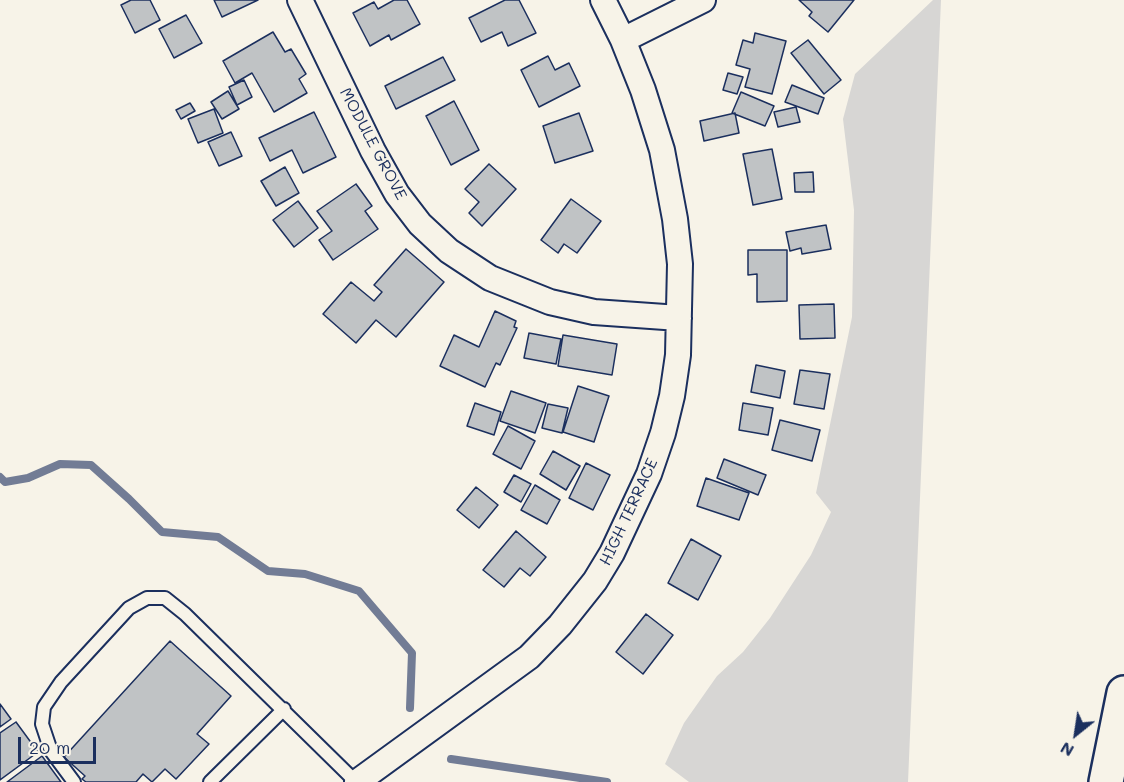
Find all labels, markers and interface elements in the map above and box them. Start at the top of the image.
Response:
street label: MODULE GROVE [335,85,411,203]
street label: HIGH TERRACE [596,455,662,569]
north arrow [1046,704,1106,764]
scale bar [21,725,99,763]
text: 20 m [29,735,70,759]
text: N [1056,738,1077,762]

